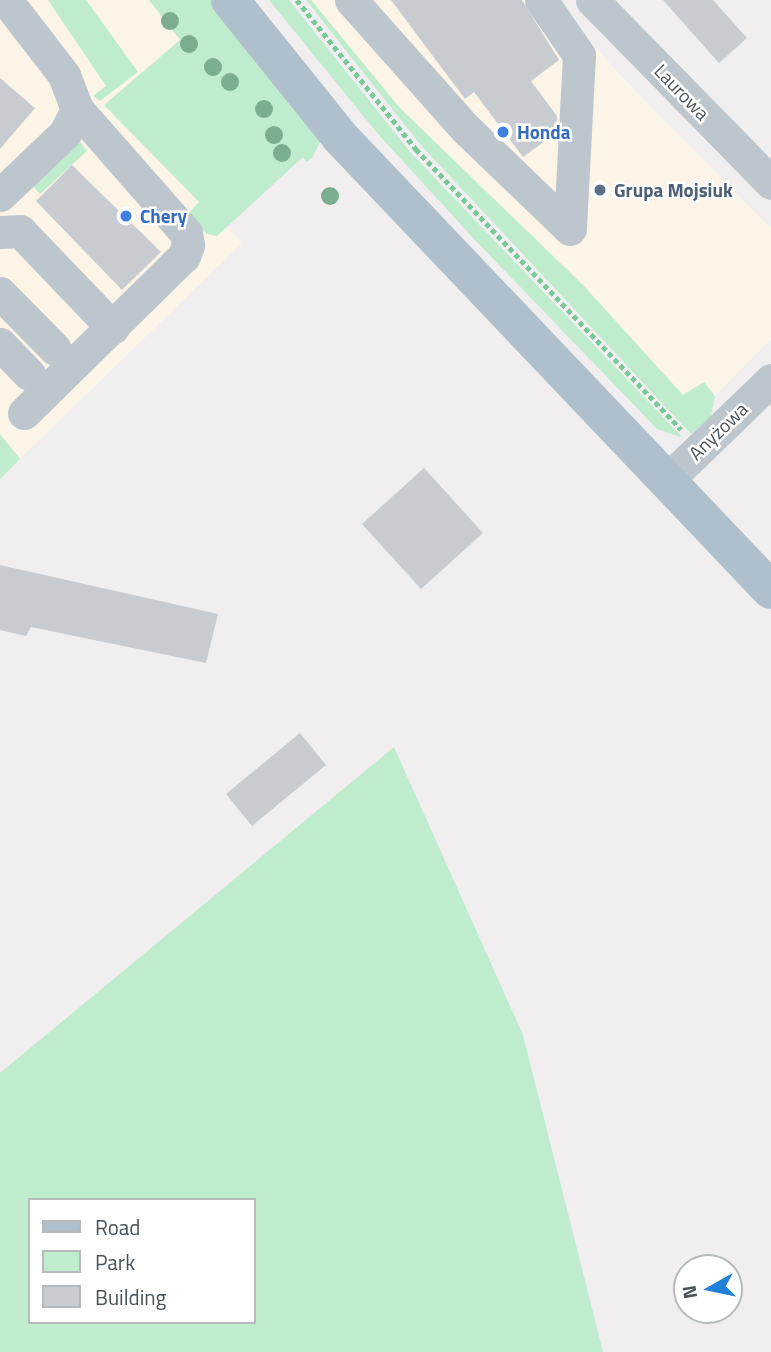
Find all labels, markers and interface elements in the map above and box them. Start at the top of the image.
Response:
street label: Laurowa [650,59,714,125]
place label: Honda [517,121,571,143]
marker: Honda [495,124,511,140]
place label: Grupa Mojsiuk [614,179,733,201]
marker: Grupa Mojsiuk [592,182,608,198]
place label: Chery [140,205,187,227]
marker: Chery [118,208,134,224]
street label: Anyżowa [684,397,752,465]
legend [28,1198,256,1324]
text: Road [95,1211,140,1243]
text: Park [95,1246,135,1278]
north arrow [673,1254,743,1324]
text: Building [95,1281,166,1313]
text: N [673,1283,704,1301]

